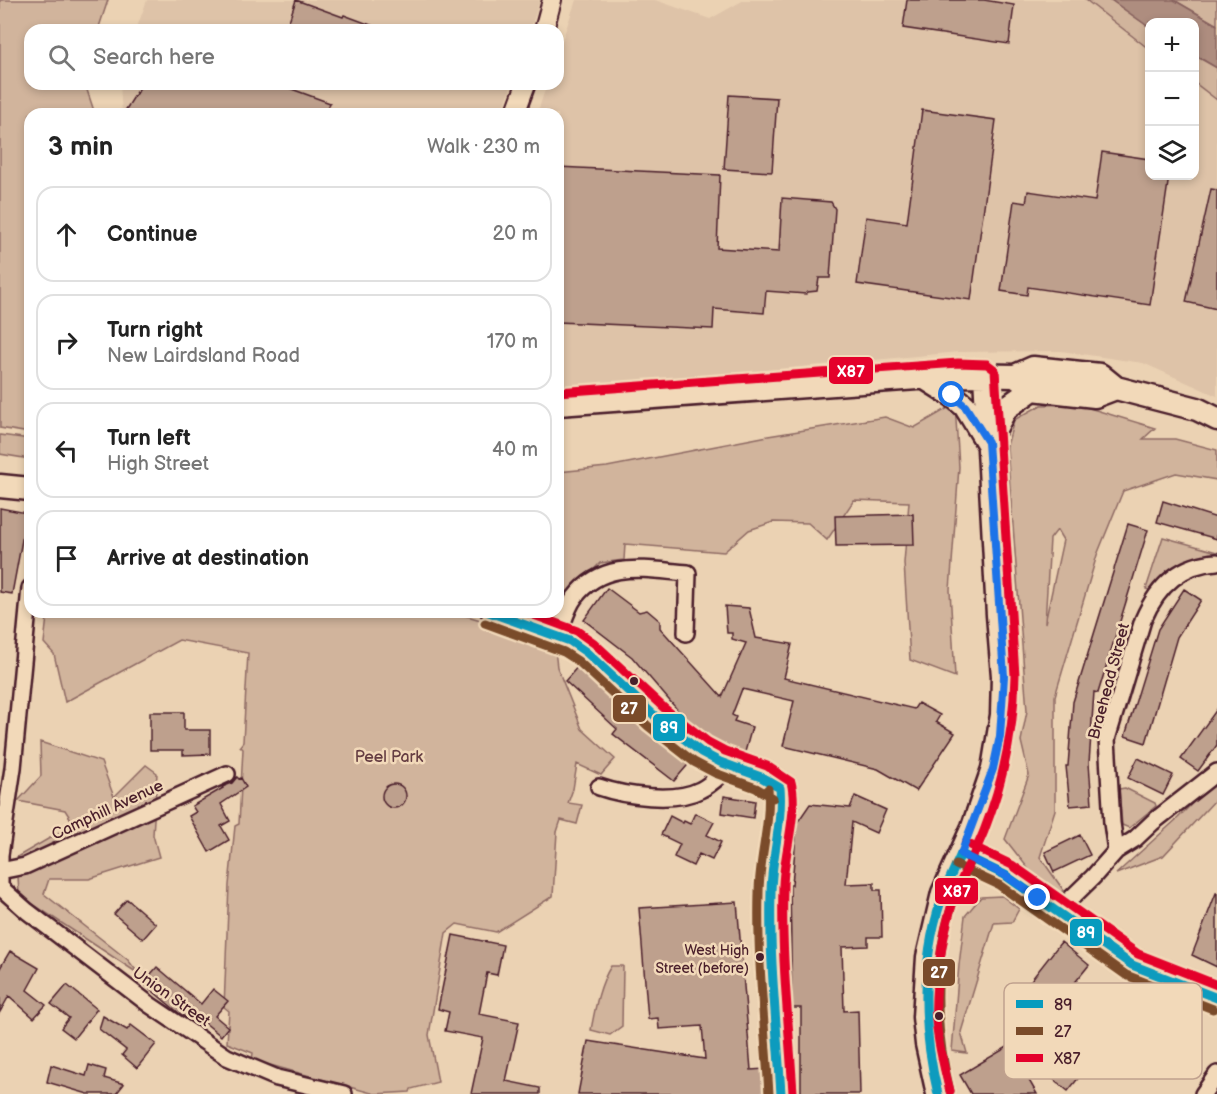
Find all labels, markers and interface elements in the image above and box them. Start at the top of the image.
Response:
map controls [1145,18,1199,180]
button: + [1145,18,1199,72]
search box [24,24,564,90]
icon: search [45,41,78,74]
text: Search here [93,44,215,71]
button: − [1145,72,1199,126]
button: layers [1145,126,1199,180]
text: 3 min [48,132,113,163]
text: Walk · 230 m [427,135,540,159]
icon: ahead [50,218,83,251]
text: Continue [107,221,197,248]
text: 20 m [493,222,538,246]
text: Turn right [107,317,203,344]
icon: right [50,326,83,359]
text: 170 m [487,330,538,354]
text: New Lairdsland Road [107,344,300,368]
line badge: X87 [828,356,874,385]
text: X87 [837,363,865,382]
route start [938,381,964,407]
text: Turn left [107,425,191,452]
icon: left [50,434,83,467]
text: 40 m [492,438,538,462]
text: High Street [107,452,209,476]
icon: arrive [50,542,83,575]
text: Arrive at destination [107,545,309,572]
street label: Braehead Street [1085,621,1134,742]
unlabelled marker [628,675,640,687]
line badge: 27 [612,694,647,723]
text: 27 [620,700,638,719]
line badge: 89 [652,713,686,742]
text: 89 [660,719,679,738]
park label: Peel Park [355,748,423,767]
street label: Camphill Avenue [49,776,167,844]
line badge: X87 [934,877,979,905]
text: X87 [943,883,971,902]
route end [1024,884,1050,910]
line badge: 89 [1069,918,1103,947]
text: 89 [1077,924,1096,943]
place label: West High Street (before) [656,942,749,977]
marker: West High Street (before) [754,951,766,963]
line badge: 27 [922,958,956,987]
street label: Union Street [129,963,214,1031]
text: 27 [930,964,948,983]
legend [1004,983,1202,1079]
text: 89 [1054,996,1073,1015]
unlabelled marker [933,1010,945,1022]
text: 27 [1054,1023,1071,1042]
text: X87 [1053,1050,1080,1069]

